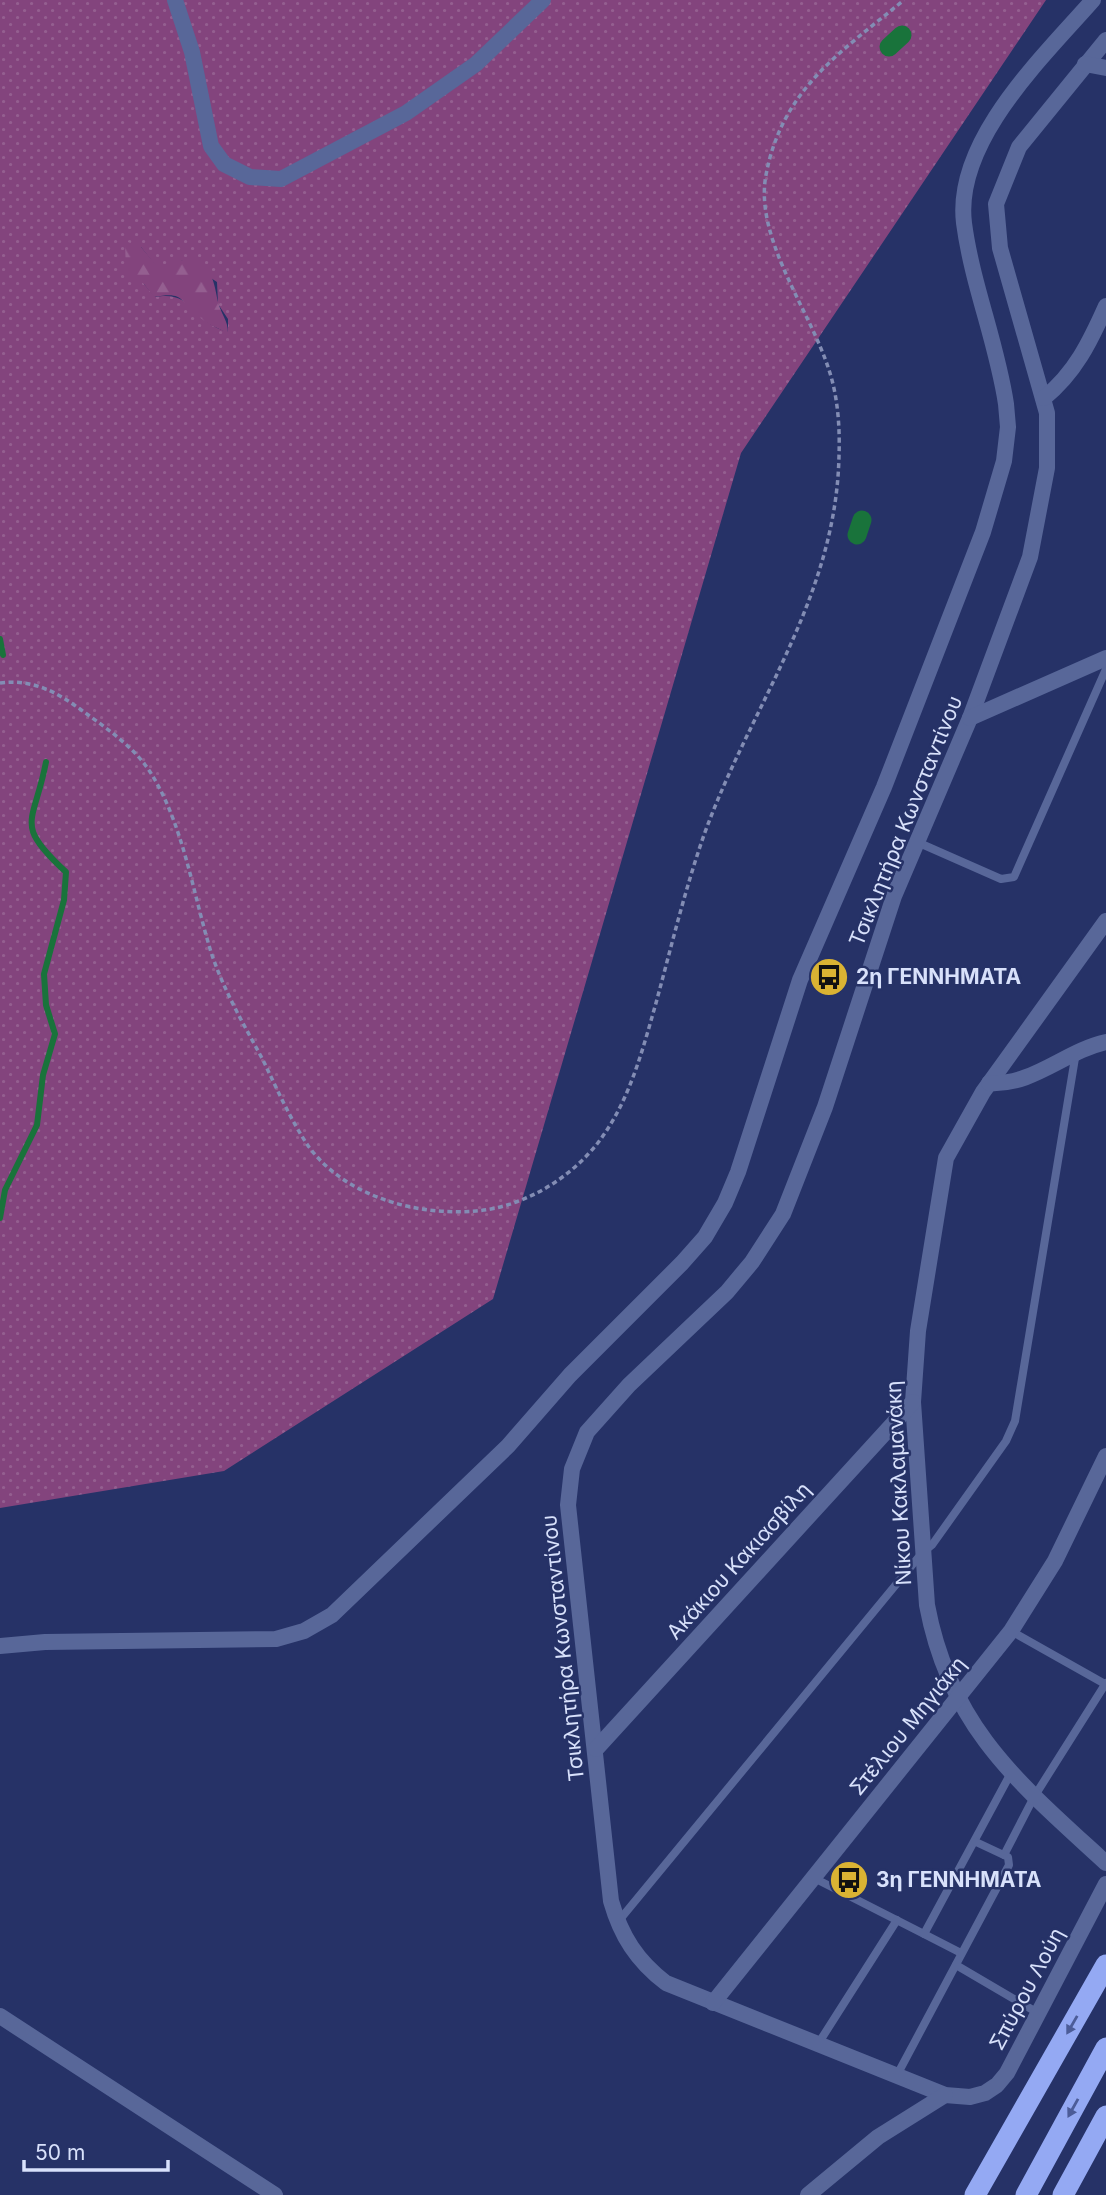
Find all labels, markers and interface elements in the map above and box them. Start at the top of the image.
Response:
street label: Τσικλητήρα Κωνσταντίνου [844,692,967,950]
bus stop icon: 2η ΓΕΝΝΗΜΑΤΑ [808,956,850,998]
place label: 2η ΓΕΝΝΗΜΑΤΑ [856,964,1021,989]
street label: Νίκου Κακλαμανάκη [881,1380,916,1586]
street label: Ακάκιου Κακιασβίλη [661,1477,816,1644]
street label: Τσικλητήρα Κωνσταντίνου [536,1514,589,1783]
street label: Στέλιου Μηγιάκη [844,1652,971,1800]
bus stop icon: 3η ΓΕΝΝΗΜΑΤΑ [828,1859,870,1901]
place label: 3η ΓΕΝΝΗΜΑΤΑ [876,1867,1042,1892]
street label: Σπύρου Λούη [984,1923,1069,2054]
one-way arrow [1066,2015,1078,2034]
one-way arrow [1067,2099,1079,2118]
scale bar [24,2128,168,2172]
text: 50 m [35,2140,85,2165]

